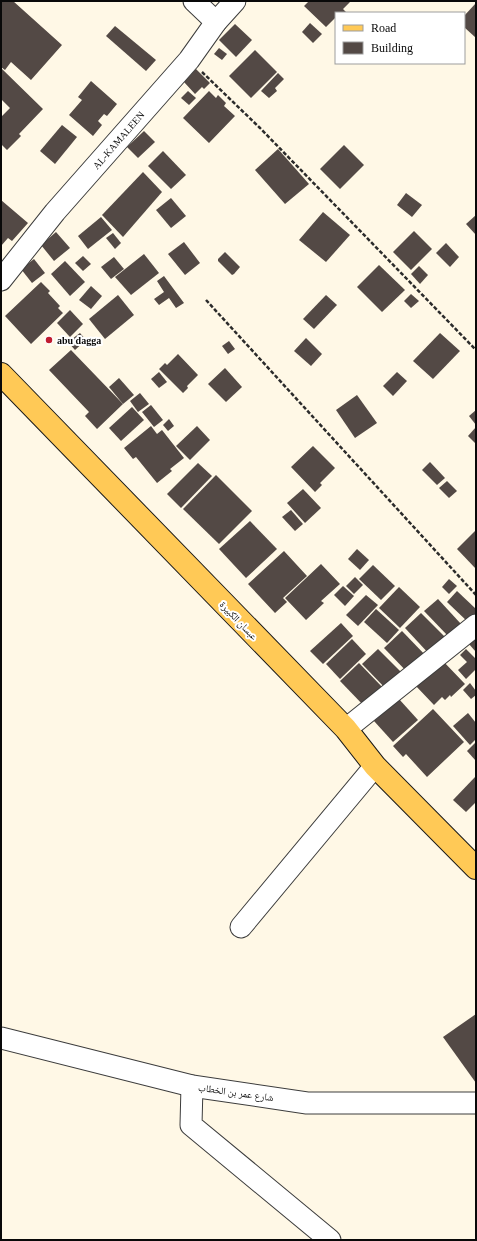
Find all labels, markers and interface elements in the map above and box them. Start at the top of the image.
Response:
legend [335,12,465,64]
text: Road [371,21,396,35]
text: Building [371,41,413,55]
street label: AL-KAMALEEN [90,109,146,171]
marker: abu dagga [44,335,54,345]
place label: abu dagga [57,335,101,346]
street label: عبسان الكبيرة [217,599,260,643]
street label: شارع عمر بن الخطاب [197,1082,275,1104]

